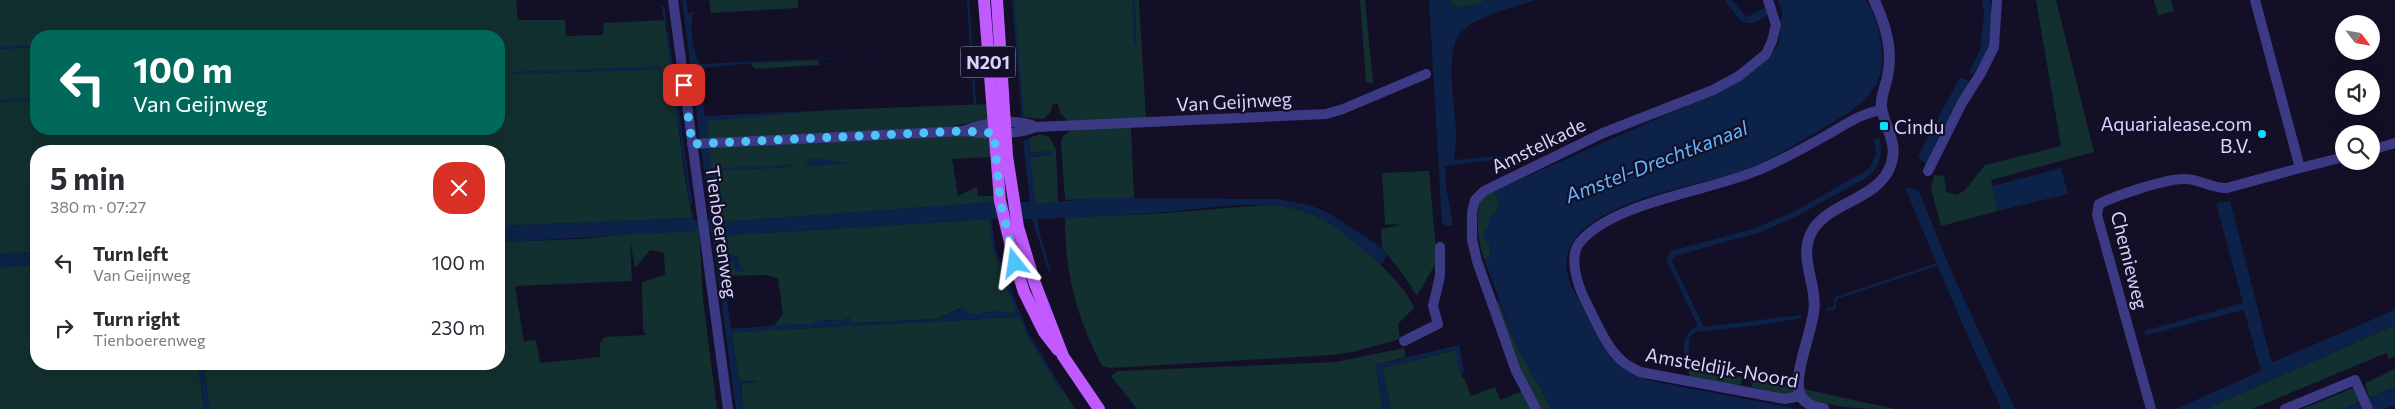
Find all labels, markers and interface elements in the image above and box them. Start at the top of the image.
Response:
north arrow [2335,15,2380,60]
map controls [2335,15,2380,170]
road number: N201 [960,46,1016,78]
text: 100 m [133,47,233,90]
icon: left [50,50,115,115]
pin [663,64,705,106]
button: sound [2335,70,2380,115]
icon: arrive [670,71,698,99]
street label: Van Geijnweg [1175,86,1293,116]
text: Van Geijnweg [133,90,267,117]
street label: Amstelkade [1487,112,1589,178]
place label: Aquarialease.com B.V. [2101,112,2252,157]
water label: Amstel-Drechtkanaal [1560,115,1752,207]
place label: Cindu [1894,115,1944,138]
marker: Cindu [1878,120,1890,132]
button: search [2335,125,2380,170]
marker: Aquarialease.com B.V. [2256,128,2268,140]
text: 5 min [50,159,125,196]
button: close [433,162,485,214]
street label: Tienboerenweg [701,164,743,300]
text: 380 m · 07:27 [50,197,146,216]
street label: Chemieweg [2107,209,2153,311]
position arrow [988,236,1040,288]
text: Turn left [93,242,168,265]
icon: left [50,249,78,277]
text: 100 m [432,251,485,274]
text: Van Geijnweg [93,265,191,284]
text: Turn right [93,307,180,330]
icon: right [50,314,78,342]
text: 230 m [431,316,485,339]
text: Tienboerenweg [93,330,206,349]
street label: Amsteldijk-Noord [1644,342,1800,392]

